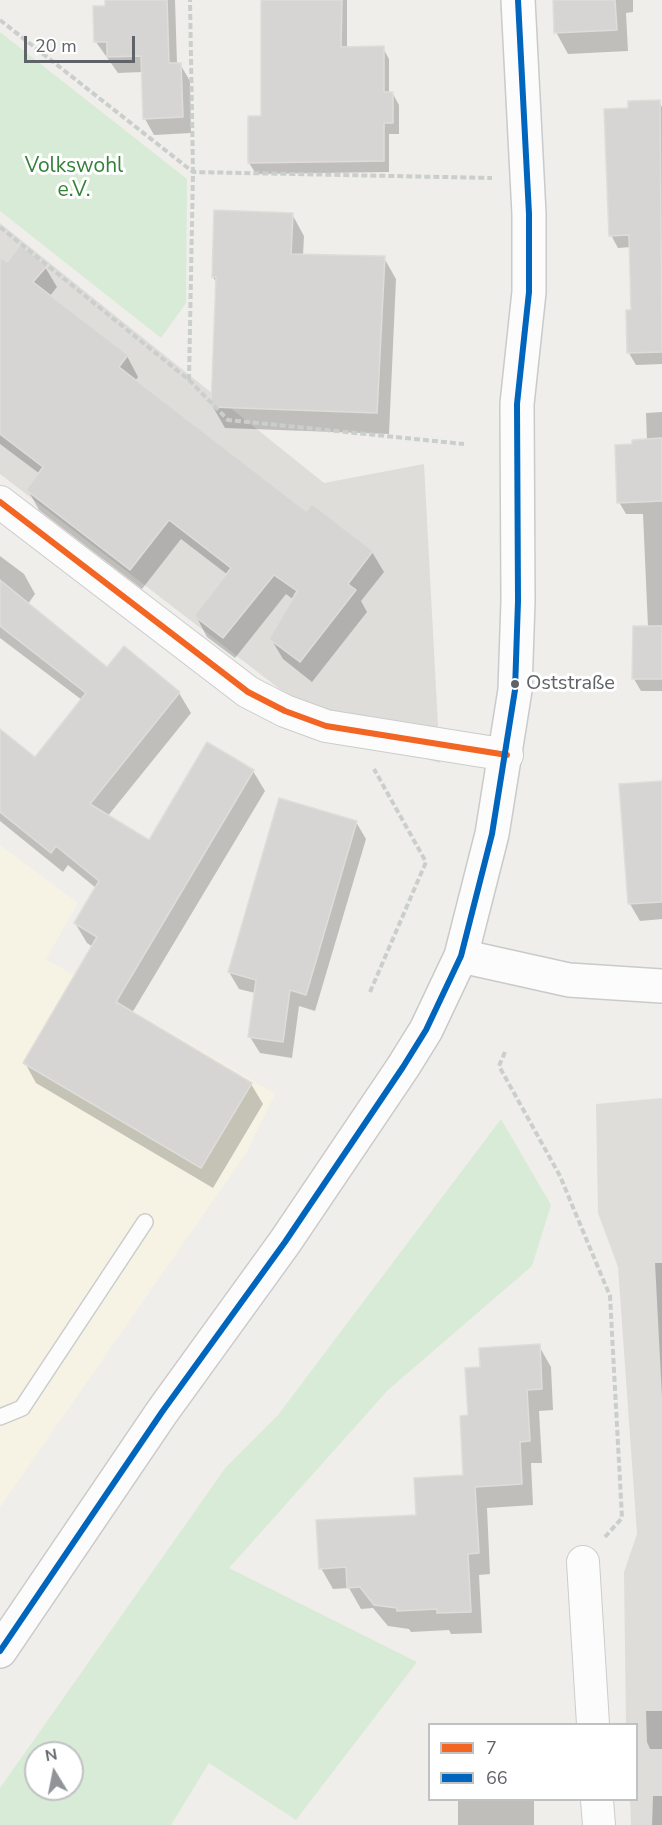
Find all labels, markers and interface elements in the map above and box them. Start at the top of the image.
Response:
scale bar [27,24,138,62]
text: 20 m [35,34,77,58]
park label: Volkswohl e.V. [25,154,123,204]
place label: Oststraße [526,672,615,696]
marker: Oststraße [509,678,521,690]
legend [428,1723,638,1801]
text: 7 [486,1736,497,1760]
north arrow [24,1741,84,1801]
text: N [43,1743,59,1767]
text: 66 [486,1766,508,1790]

